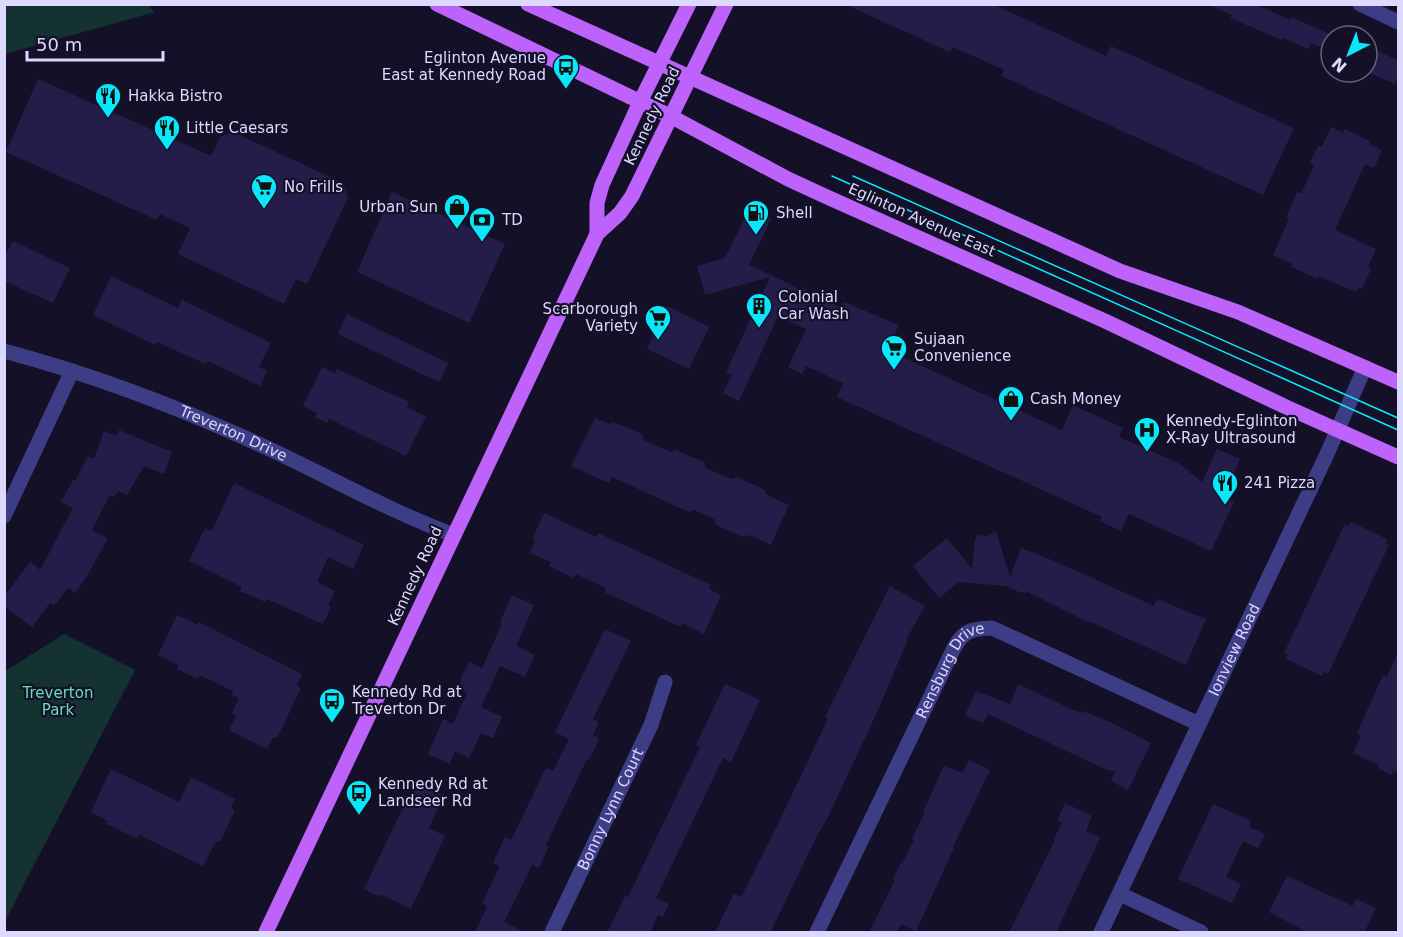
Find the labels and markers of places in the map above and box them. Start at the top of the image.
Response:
place label: Eglinton Avenue East at Kennedy Road [382,49,546,84]
bus stop icon: Eglinton Avenue East at Kennedy Road [551,52,581,90]
restaurant icon: Hakka Bistro [93,81,123,119]
place label: Hakka Bistro [128,87,223,105]
restaurant icon: Little Caesars [152,113,182,151]
place label: Little Caesars [186,119,289,137]
supermarket icon: No Frills [249,172,279,210]
place label: No Frills [284,178,343,196]
shop icon: Urban Sun [442,192,472,230]
place label: Urban Sun [359,198,438,216]
fuel station icon: Shell [741,198,771,236]
place label: Shell [776,204,813,222]
bank icon: TD [467,205,497,243]
place label: TD [501,211,523,229]
place label: Colonial Car Wash [778,288,849,323]
building icon: Colonial Car Wash [744,291,774,329]
place label: Scarborough Variety [543,300,638,335]
supermarket icon: Scarborough Variety [643,303,673,341]
place label: Sujaan Convenience [914,330,1011,365]
supermarket icon: Sujaan Convenience [879,333,909,371]
shop icon: Cash Money [996,384,1026,422]
place label: Cash Money [1030,390,1122,408]
place label: Kennedy-Eglinton X-Ray Ultrasound [1166,412,1298,447]
hospital icon: Kennedy-Eglinton X-Ray Ultrasound [1132,415,1162,453]
restaurant icon: 241 Pizza [1210,468,1240,506]
place label: 241 Pizza [1244,474,1315,492]
place label: Kennedy Rd at Treverton Dr [351,683,462,718]
bus stop icon: Kennedy Rd at Treverton Dr [317,686,347,724]
place label: Kennedy Rd at Landseer Rd [378,775,488,810]
bus stop icon: Kennedy Rd at Landseer Rd [344,778,374,816]

